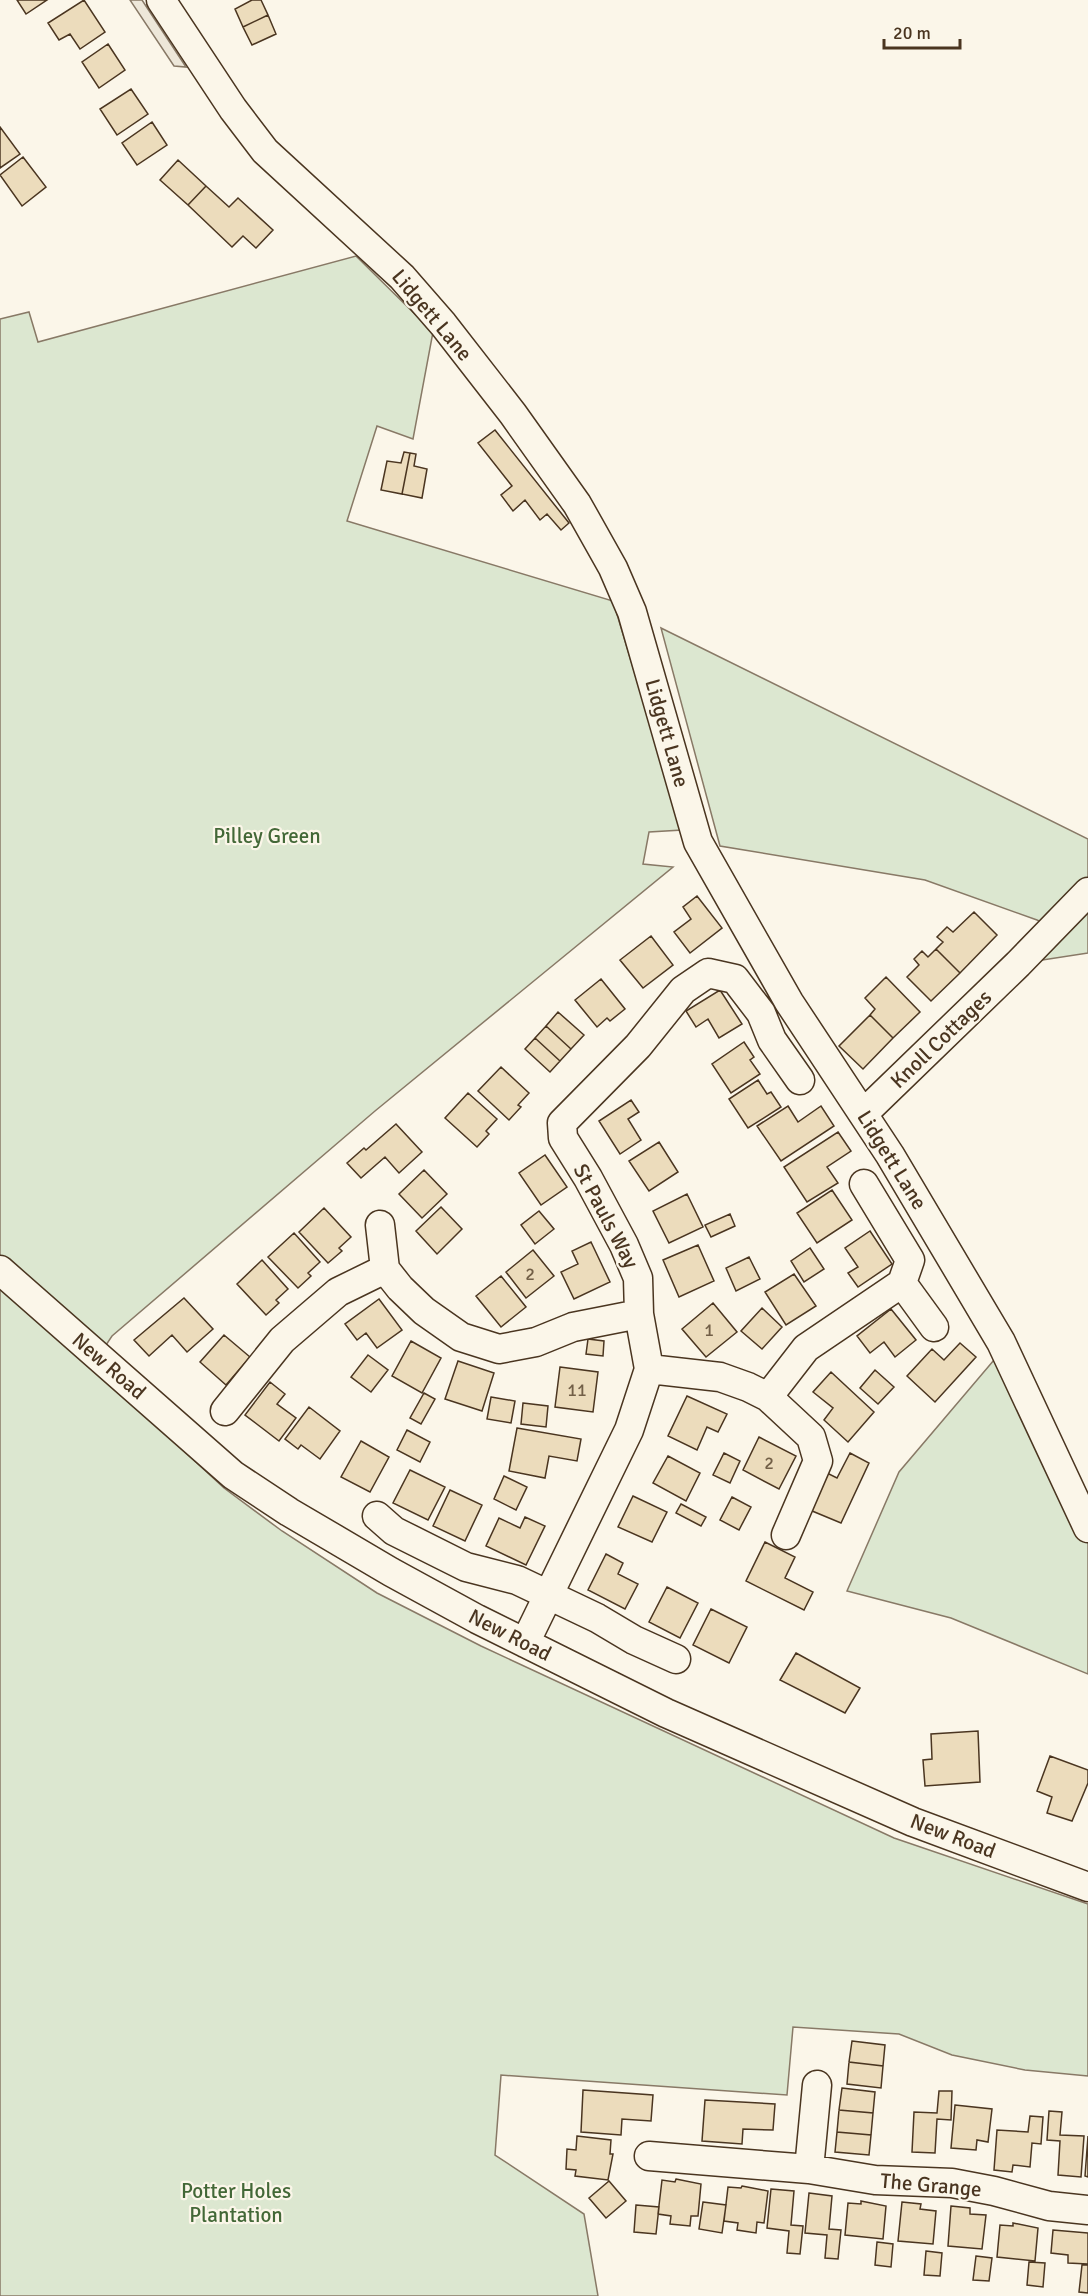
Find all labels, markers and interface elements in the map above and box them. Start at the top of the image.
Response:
scale bar [884,12,960,50]
text: 20 m [893,22,931,44]
street label: Lidgett Lane [386,264,478,366]
street label: Lidgett Lane [639,676,695,790]
park label: Pilley Green [213,823,321,849]
street label: Knoll Cottages [885,984,997,1094]
street label: Lidgett Lane [851,1106,933,1214]
street label: St Pauls Way [568,1159,644,1273]
house number: 2 [525,1263,535,1285]
house number: 1 [704,1319,714,1341]
street label: New Road [67,1327,151,1405]
house number: 11 [567,1379,587,1401]
house number: 2 [764,1452,774,1474]
street label: New Road [464,1603,556,1667]
street label: New Road [907,1808,999,1864]
street label: The Grange [879,2168,983,2202]
park label: Potter Holes Plantation [181,2178,291,2228]

